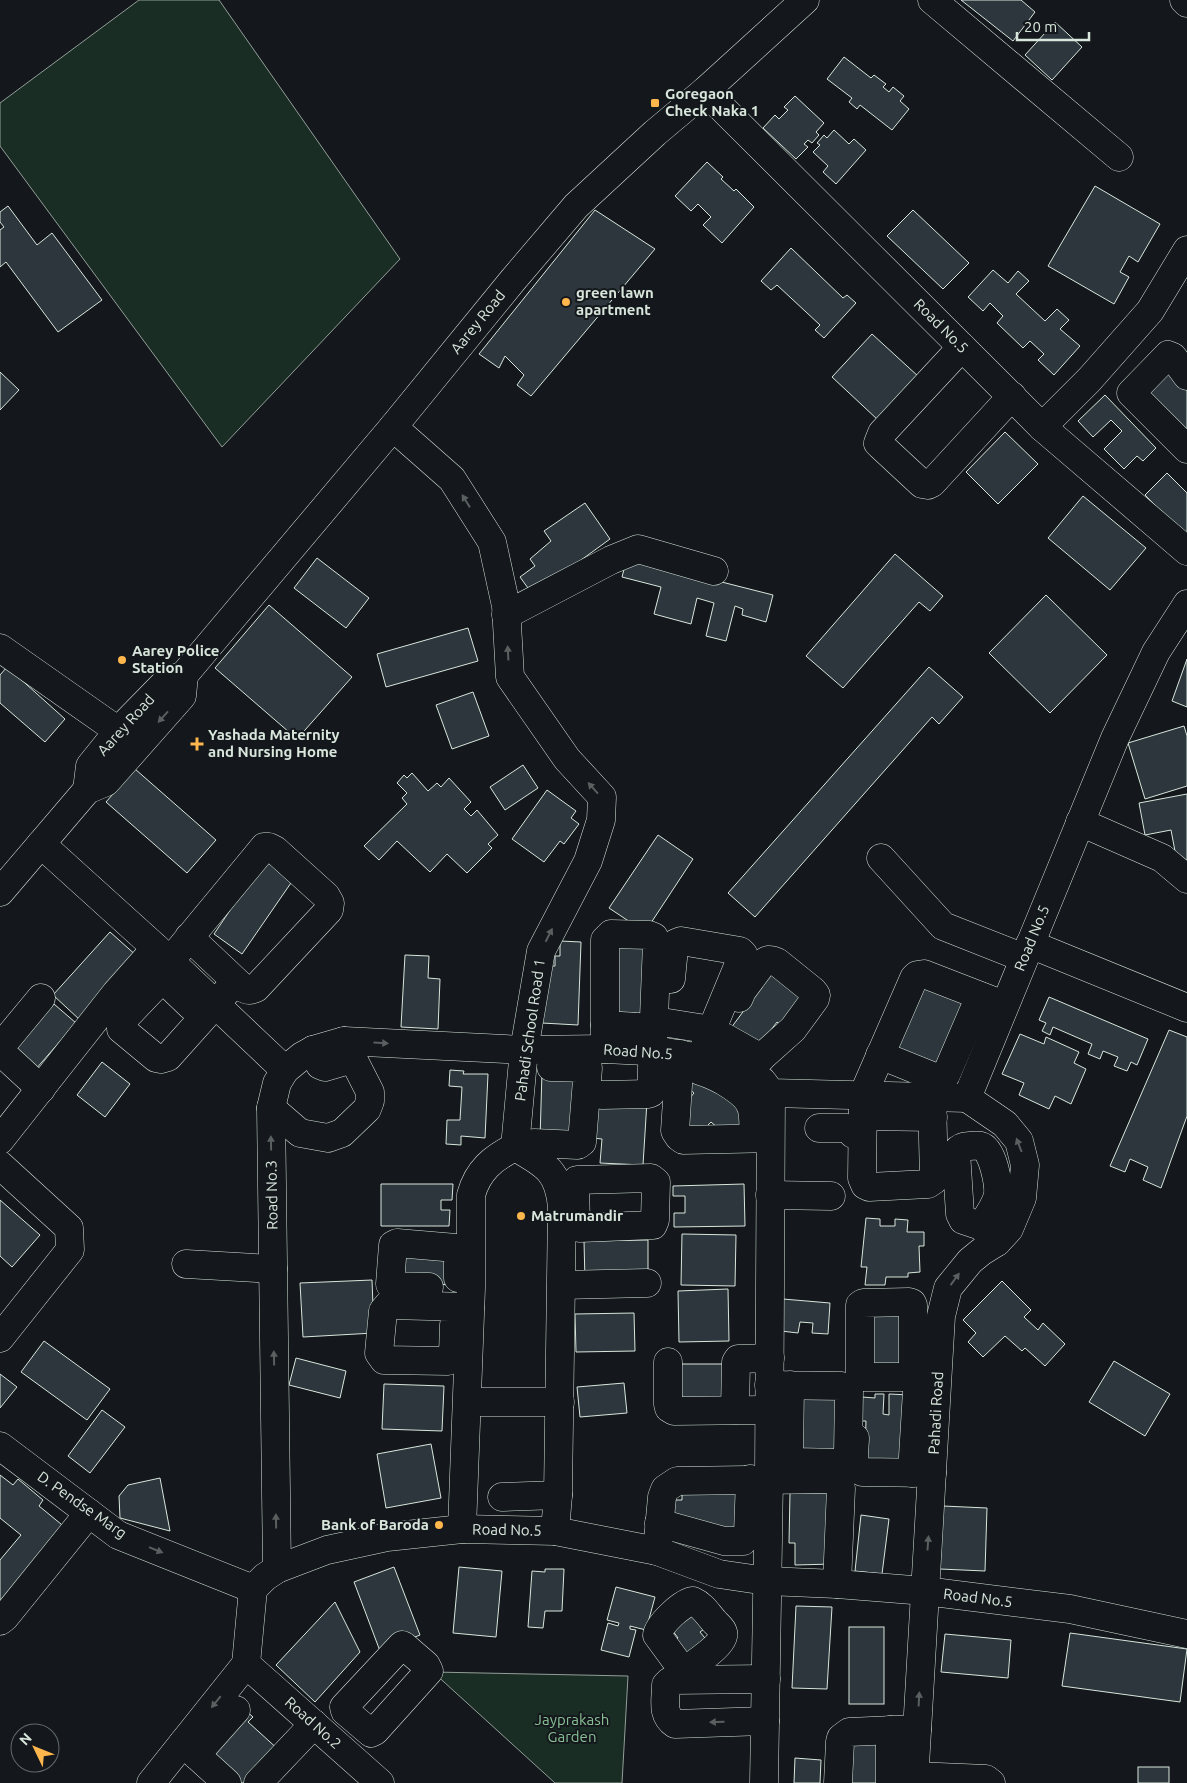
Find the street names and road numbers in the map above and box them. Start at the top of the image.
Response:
street label: Aarey Road [447,287,508,357]
street label: Road No.5 [911,295,972,356]
street label: Aarey Road [94,691,158,759]
street label: Road No.5 [1011,902,1052,973]
street label: Pahadi School Road 1 [511,958,548,1102]
street label: Road No.5 [603,1041,673,1062]
street label: Road No.3 [262,1160,281,1230]
street label: Pahadi Road [925,1371,946,1455]
street label: D. Pendse Marg [34,1468,130,1542]
street label: Road No.5 [472,1520,542,1539]
street label: Road No.5 [942,1585,1014,1610]
street label: Road No.2 [282,1693,345,1752]

